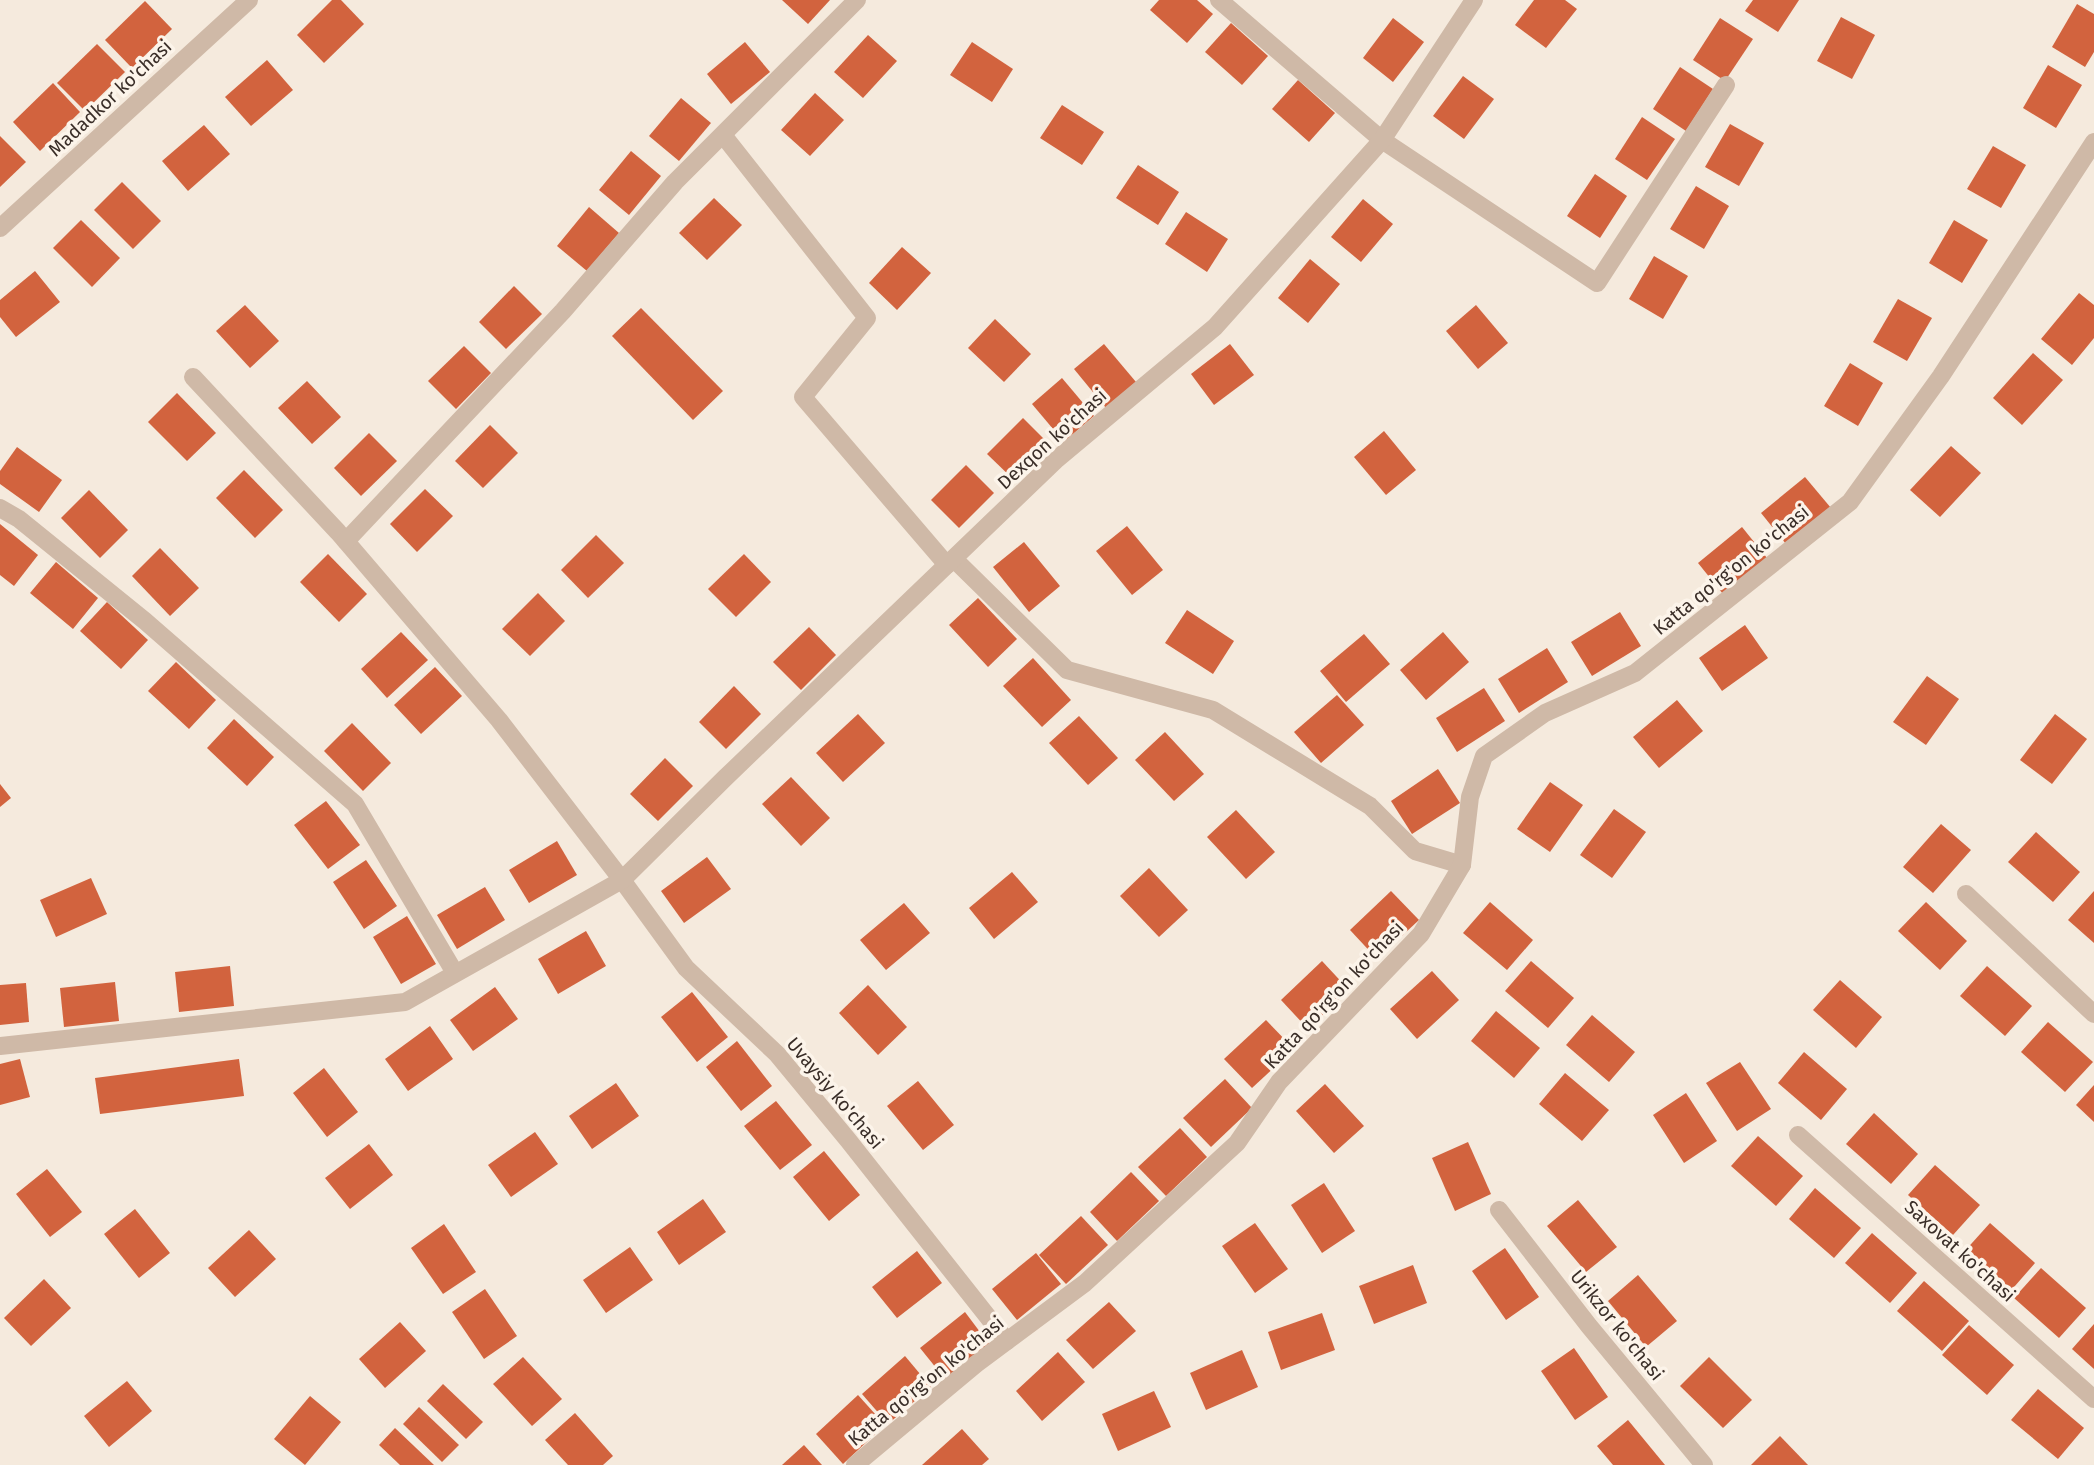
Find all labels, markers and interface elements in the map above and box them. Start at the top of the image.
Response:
street label: Madadkor ko'chasi [44,35,176,161]
street label: Dexqon ko'chasi [993,384,1111,494]
street label: Katta qo'rg'on ko'chasi [1648,500,1814,640]
street label: Katta qo'rg'on ko'chasi [1259,916,1409,1074]
street label: Uvaysiy ko'chasi [782,1033,888,1153]
street label: Saxovat ko'chasi [1900,1195,2020,1307]
street label: Urikzor ko'chasi [1565,1265,1669,1385]
street label: Katta qo'rg'on ko'chasi [843,1311,1009,1451]

